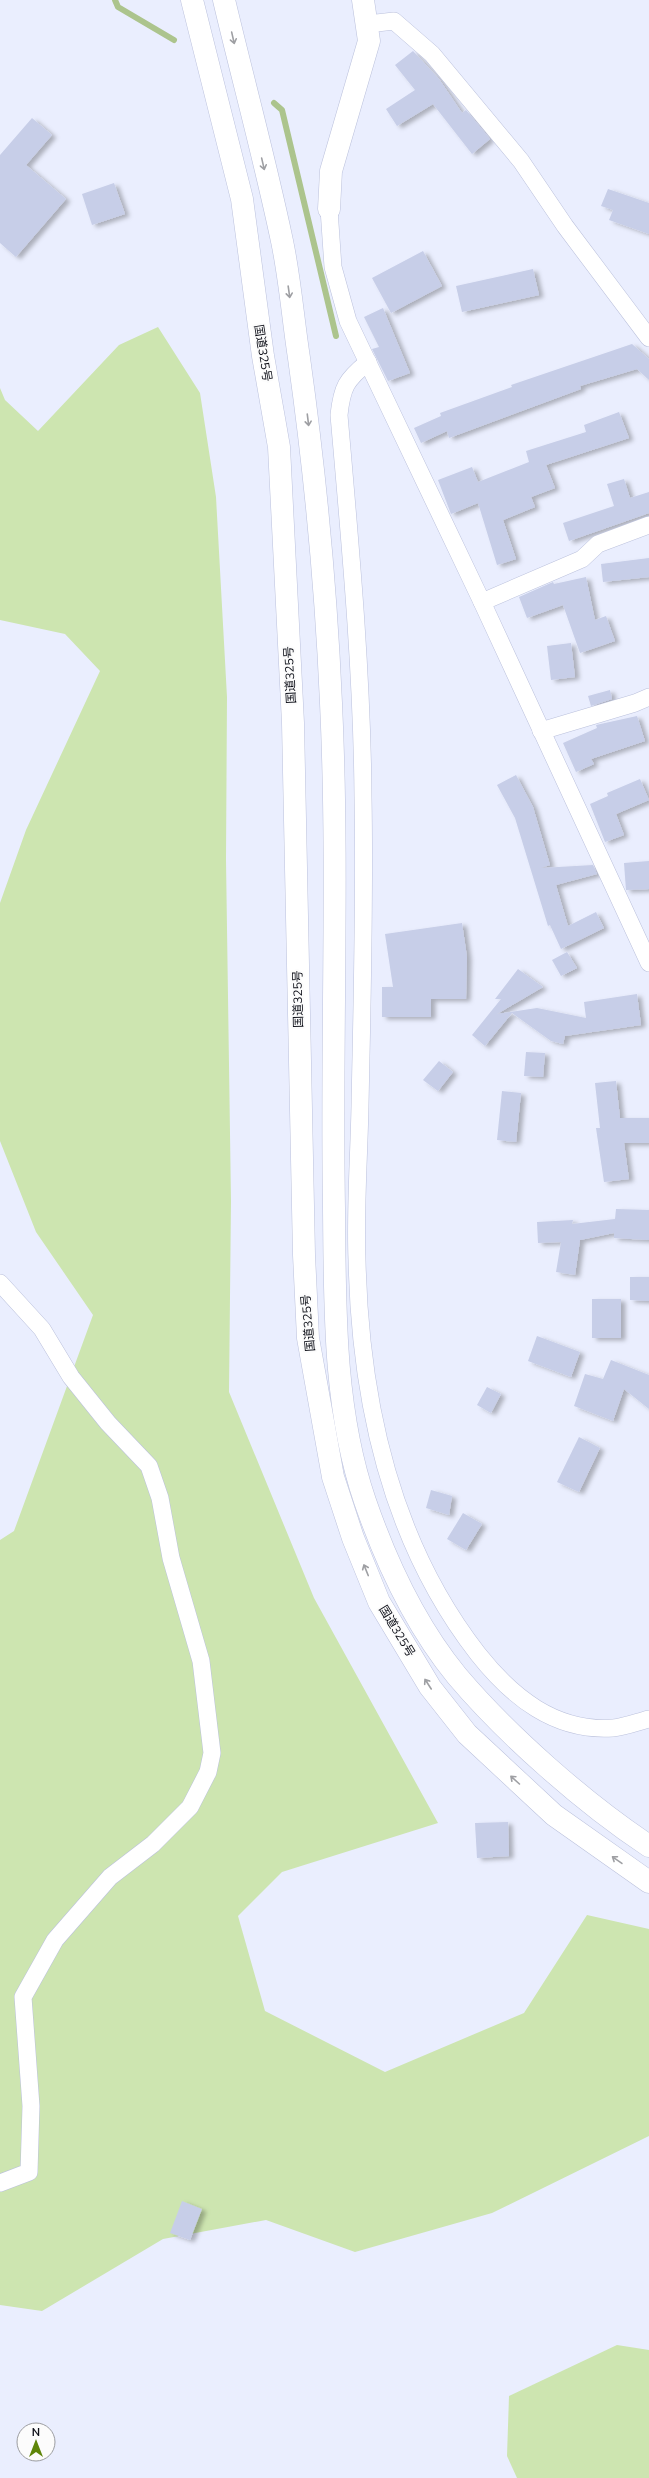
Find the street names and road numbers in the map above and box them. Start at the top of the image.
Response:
street label: 国道325号 [252,323,275,383]
street label: 国道325号 [281,646,298,704]
street label: 国道325号 [289,970,306,1028]
street label: 国道325号 [298,1294,317,1352]
street label: 国道325号 [376,1602,419,1659]

